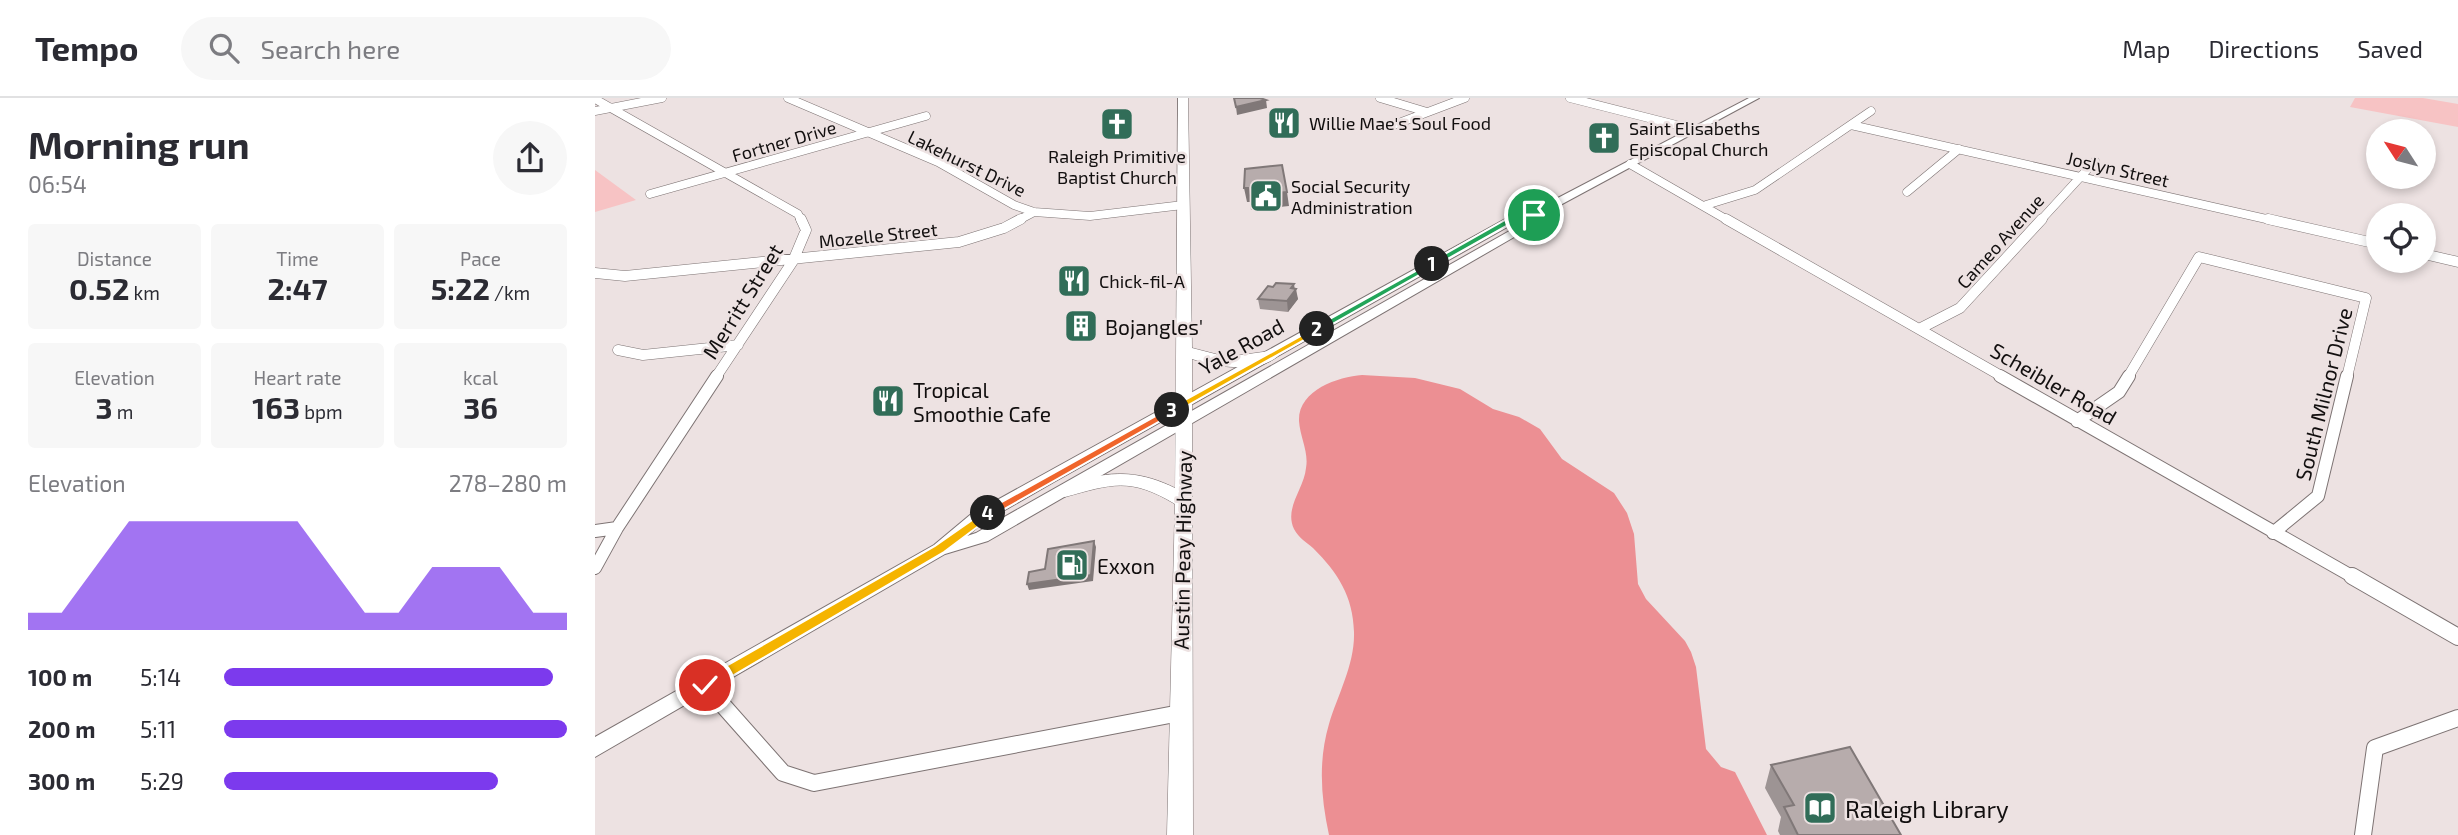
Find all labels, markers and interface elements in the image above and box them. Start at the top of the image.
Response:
search box [181,17,671,80]
text: Tempo [35,28,139,68]
icon: search [205,29,243,67]
text: Search here [261,33,400,64]
text: Map [2122,34,2170,63]
text: Directions [2208,34,2319,63]
text: Saved [2357,34,2423,63]
restaurant icon: Willie Mae's Soul Food [1265,104,1303,142]
church icon: Raleigh Primitive Baptist Church [1098,105,1136,143]
place label: Willie Mae's Soul Food [1309,112,1491,134]
street label: Fortner Drive [729,116,839,166]
place label: Saint Elisabeths Episcopal Church [1629,117,1768,160]
church icon: Saint Elisabeths Episcopal Church [1585,119,1623,157]
north arrow [2366,119,2436,189]
map controls [2366,119,2436,273]
text: Morning run [28,121,249,167]
button: share [493,121,567,195]
street label: Lakehurst Drive [904,125,1030,201]
place label: Raleigh Primitive Baptist Church [1048,145,1186,188]
street label: Joslyn Street [2065,147,2171,191]
text: 06:54 [28,170,87,198]
place label: Social Security Administration [1291,175,1413,218]
public building icon: Social Security Administration [1247,177,1285,215]
pin [1504,185,1564,245]
street label: Cameo Avenue [1952,189,2048,293]
icon: arrive [1515,196,1553,234]
button: locate [2366,203,2436,273]
street label: Mozelle Street [818,218,939,252]
street label: Merritt Street [697,239,787,363]
pin: 1 [1415,246,1449,282]
text: Distance [77,247,152,270]
text: Time [276,247,319,270]
text: Pace [460,247,501,270]
text: 1 [1427,252,1436,275]
restaurant icon: Chick-fil-A [1055,262,1093,300]
text: 0.52 [69,270,129,306]
text: 2:47 [267,270,328,306]
text: 5:22 [431,270,490,306]
place label: Chick-fil-A [1099,270,1186,292]
text: km [129,281,160,304]
text: /km [490,281,530,304]
street label: South Milnor Drive [2289,305,2357,483]
building icon: Bojangles' [1062,307,1100,345]
pin: 2 [1299,312,1335,346]
street label: Yale Road [1194,313,1288,379]
place label: Bojangles' [1105,314,1203,340]
text: 2 [1311,317,1322,340]
street label: Scheibler Road [1987,337,2121,429]
text: Elevation [74,366,155,389]
text: Heart rate [254,366,341,389]
text: kcal [463,366,498,389]
place label: Tropical Smoothie Cafe [913,377,1051,426]
restaurant icon: Tropical Smoothie Cafe [869,382,907,420]
text: 3 [96,389,113,425]
text: 163 [252,389,300,425]
text: 36 [463,389,498,425]
pin: 3 [1155,392,1189,428]
text: 3 [1166,398,1177,421]
text: m [113,400,133,423]
text: bpm [300,400,343,423]
street label: Austin Peay Highway [1168,450,1196,650]
text: Elevation [28,469,126,497]
text: 278–280 m [449,469,567,497]
pin: 4 [971,496,1005,530]
text: 4 [981,501,994,524]
fuel station icon: Exxon [1053,546,1091,584]
place label: Exxon [1097,553,1155,578]
pin [675,655,735,715]
text: 100 m [28,663,92,691]
text: 5:14 [140,663,181,691]
icon: check [686,666,724,704]
text: 200 m [28,715,96,743]
text: 5:11 [140,715,176,743]
text: 300 m [28,767,95,795]
text: 5:29 [140,767,184,795]
library icon: Raleigh Library [1801,789,1839,827]
place label: Raleigh Library [1845,794,2009,823]

